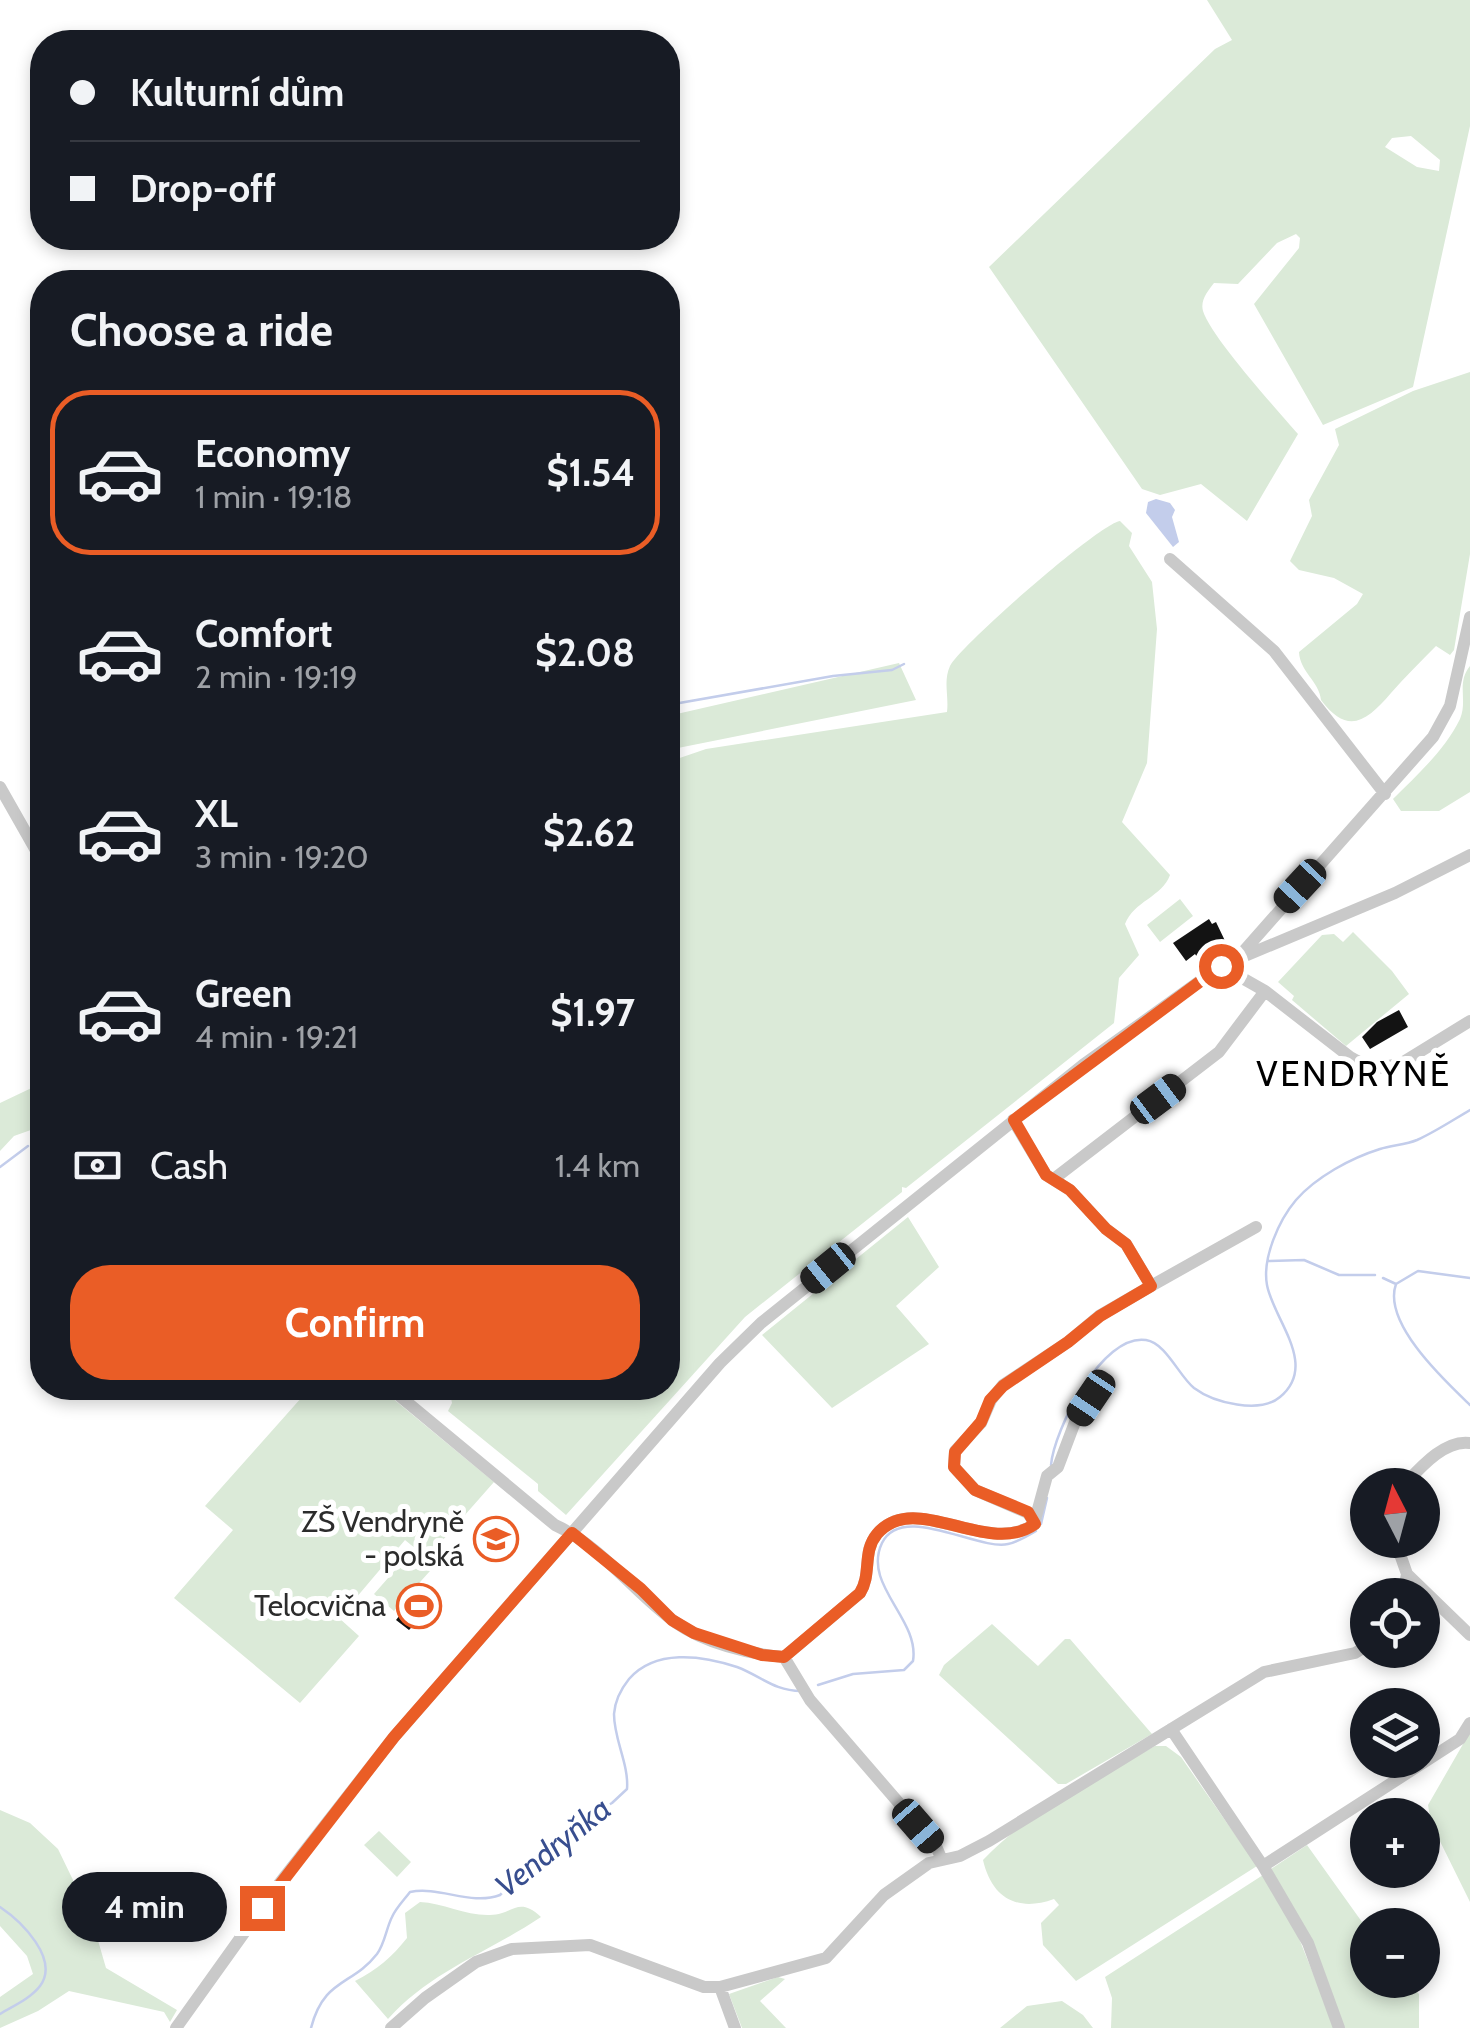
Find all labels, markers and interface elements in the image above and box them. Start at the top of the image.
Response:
text: Kulturní dům [130,69,344,116]
text: Drop-off [130,165,276,212]
text: Choose a ride [70,303,333,357]
icon: car [75,428,165,518]
text: Economy [195,430,350,477]
text: $1.54 [546,449,635,496]
text: 1 min · 19:18 [195,477,352,516]
icon: car [75,608,165,698]
text: Comfort [195,610,332,657]
text: $2.08 [535,629,635,676]
text: 2 min · 19:19 [195,657,358,696]
icon: car [75,788,165,878]
text: XL [195,790,238,837]
text: $2.62 [543,809,635,856]
text: 3 min · 19:20 [195,837,369,876]
car [1269,854,1331,918]
route start [1199,944,1244,989]
icon: car [75,968,165,1058]
text: Green [195,970,292,1017]
text: $1.97 [550,989,635,1036]
text: 4 min · 19:21 [195,1017,358,1056]
district label: VENDRYNĚ [1256,1052,1452,1095]
car [1125,1069,1191,1129]
icon: cash [70,1138,125,1193]
text: Cash [150,1142,228,1189]
text: 1.4 km [555,1146,640,1185]
car [795,1237,861,1299]
button: Confirm [70,1265,640,1380]
car [1062,1365,1120,1431]
north arrow [1350,1468,1440,1558]
map controls [1350,1468,1440,1998]
place label: ZŠ Vendryně - polská [301,1503,465,1574]
school or university icon: ZŠ Vendryně - polská [473,1516,519,1562]
button: locate [1350,1578,1440,1668]
sports icon: Telocvična [396,1583,442,1629]
place label: Telocvična [254,1587,387,1624]
button: layers [1350,1688,1440,1778]
water label: Vendryňka [487,1788,618,1905]
car [887,1794,949,1858]
button: + [1350,1798,1440,1888]
callout: 4 min [62,1873,227,1943]
route end [240,1886,285,1931]
text: 4 min [104,1887,185,1926]
button: − [1350,1908,1440,1998]

